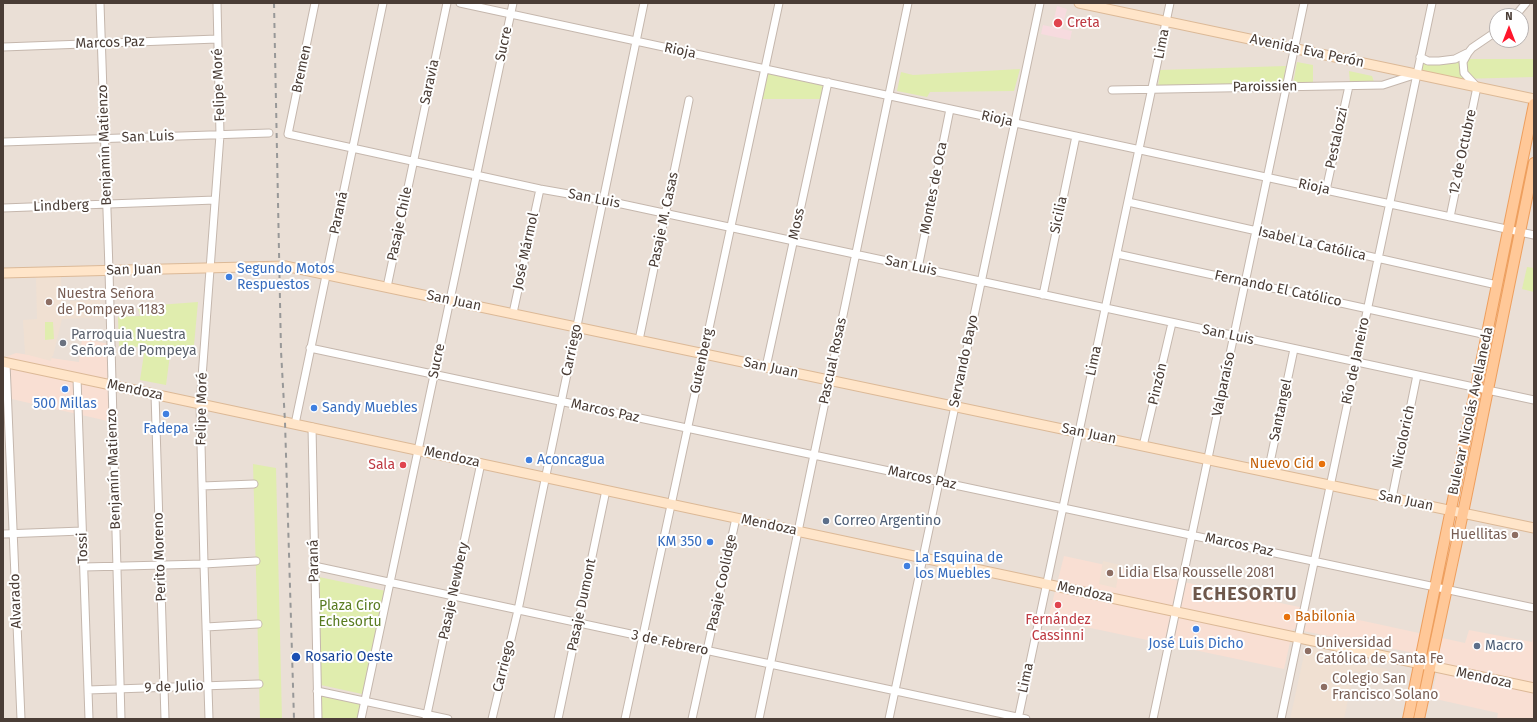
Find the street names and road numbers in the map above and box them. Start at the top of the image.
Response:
street label: Sucre [492,25,516,63]
street label: Lima [1151,27,1173,61]
street label: Avenida Eva Perón [1248,31,1366,71]
street label: Marcos Paz [75,33,145,53]
street label: Rioja [663,39,697,63]
street label: Bremen [289,43,315,95]
street label: Felipe Moré [209,48,229,122]
street label: Saravia [417,58,443,106]
street label: Paroissien [1232,78,1298,96]
street label: Benjamín Matienzo [94,84,116,206]
street label: Pestalozzi [1322,106,1352,170]
street label: Rioja [980,107,1014,131]
street label: 12 de Octubre [1446,108,1480,196]
street label: San Luis [121,128,175,146]
street label: Montes de Oca [917,140,951,236]
street label: Pasaje M. Casas [646,171,682,269]
street label: Rioja [1297,175,1331,199]
street label: Pasaje Chile [384,185,416,263]
street label: San Luis [567,186,621,212]
street label: Paraná [326,190,352,236]
street label: Sicilia [1047,195,1071,235]
street label: Lindberg [33,197,89,215]
street label: Moss [785,207,809,241]
street label: José Mármol [510,211,542,291]
street label: Isabel La Católica [1256,223,1368,265]
street label: San Luis [884,252,938,280]
street label: San Juan [106,261,162,279]
street label: Fernando El Católico [1213,267,1343,311]
street label: San Juan [425,287,483,315]
street label: Servando Bayo [946,313,982,409]
street label: Pascual Rosas [816,316,850,406]
street label: Río de Janeiro [1339,316,1373,406]
street label: San Luis [1201,321,1255,349]
street label: Carriego [558,322,586,378]
street label: Bulevar Nicolás Avellaneda [1445,325,1497,497]
street label: Gutenberg [687,327,717,395]
street label: Sucre [425,342,449,380]
street label: Lima [1083,344,1105,378]
street label: Valparaíso [1209,350,1239,418]
street label: San Juan [742,354,800,382]
street label: Pinzón [1145,361,1171,407]
street label: Felipe Moré [193,372,211,446]
street label: Mendoza [106,376,164,404]
street label: Santangel [1266,377,1296,443]
street label: Marcos Paz [569,396,641,426]
street label: Nicolorich [1389,404,1419,470]
street label: Benjamín Matienzo [103,408,125,530]
street label: San Juan [1060,420,1118,448]
street label: Mendoza [423,443,481,471]
street label: Marcos Paz [886,463,958,493]
street label: San Juan [1377,487,1435,515]
street label: Mendoza [740,511,798,539]
street label: Perito Moreno [150,512,170,602]
street label: Marcos Paz [1203,530,1275,560]
street label: Tossi [74,532,92,564]
street label: Pasaje Coolidge [703,533,741,633]
street label: Paraná [305,539,323,583]
street label: Pasaje Newbery [435,541,473,641]
street label: Pasaje Dumont [564,557,600,653]
street label: Alvarado [7,573,25,629]
street label: Mendoza [1056,578,1114,606]
street label: 3 de Febrero [630,627,710,659]
street label: Carriego [489,638,519,694]
street label: Lima [1015,661,1037,695]
street label: Mendoza [1455,664,1513,692]
street label: 9 de Julio [144,678,204,696]

